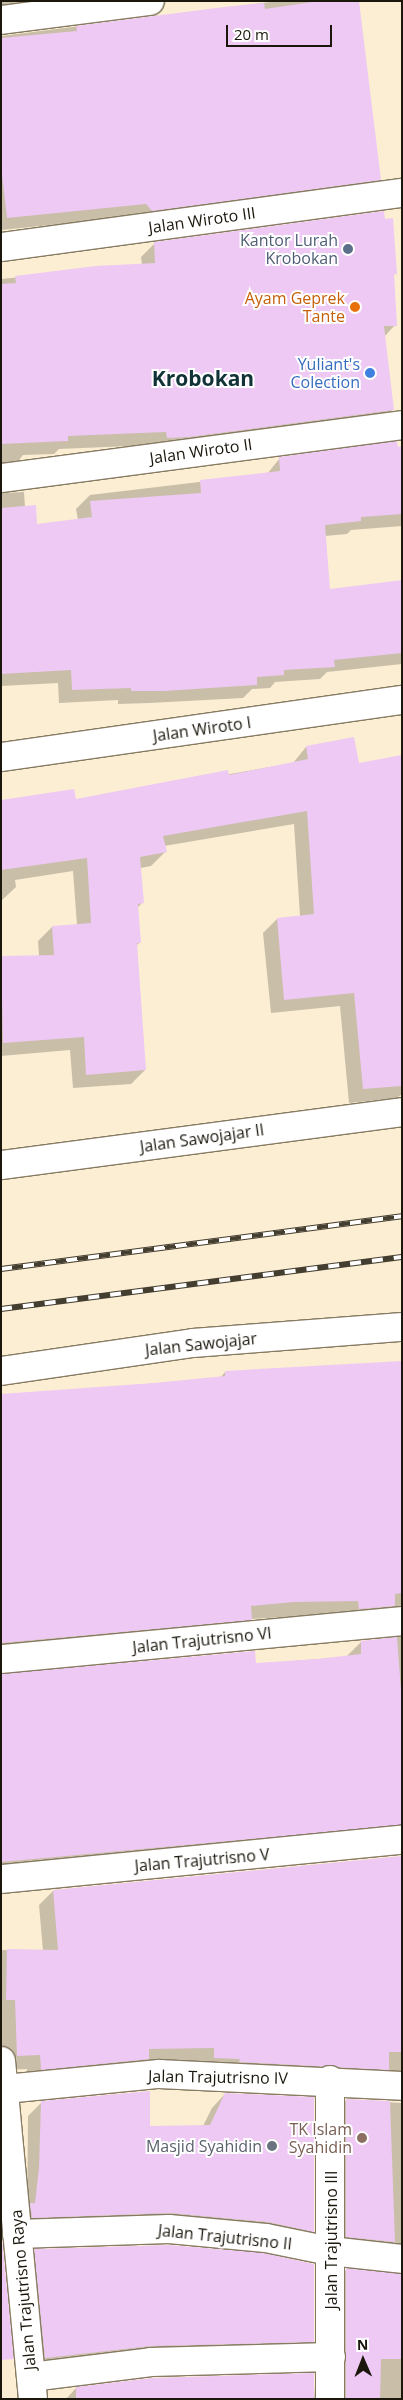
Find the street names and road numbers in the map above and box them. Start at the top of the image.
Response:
street label: Jalan Wiroto III [147,203,257,237]
street label: Jalan Wiroto II [148,434,254,468]
street label: Jalan Wiroto I [152,713,252,745]
street label: Jalan Sawojajar II [139,1120,265,1156]
street label: Jalan Sawojajar [144,1329,258,1359]
street label: Jalan Trajutrisno VI [132,1623,272,1657]
street label: Jalan Trajutrisno V [134,1845,270,1875]
street label: Jalan Trajutrisno IV [148,2066,288,2088]
street label: Jalan Trajutrisno III [321,2170,341,2310]
street label: Jalan Trajutrisno Raya [6,2209,40,2371]
street label: Jalan Trajutrisno II [157,2220,293,2254]

